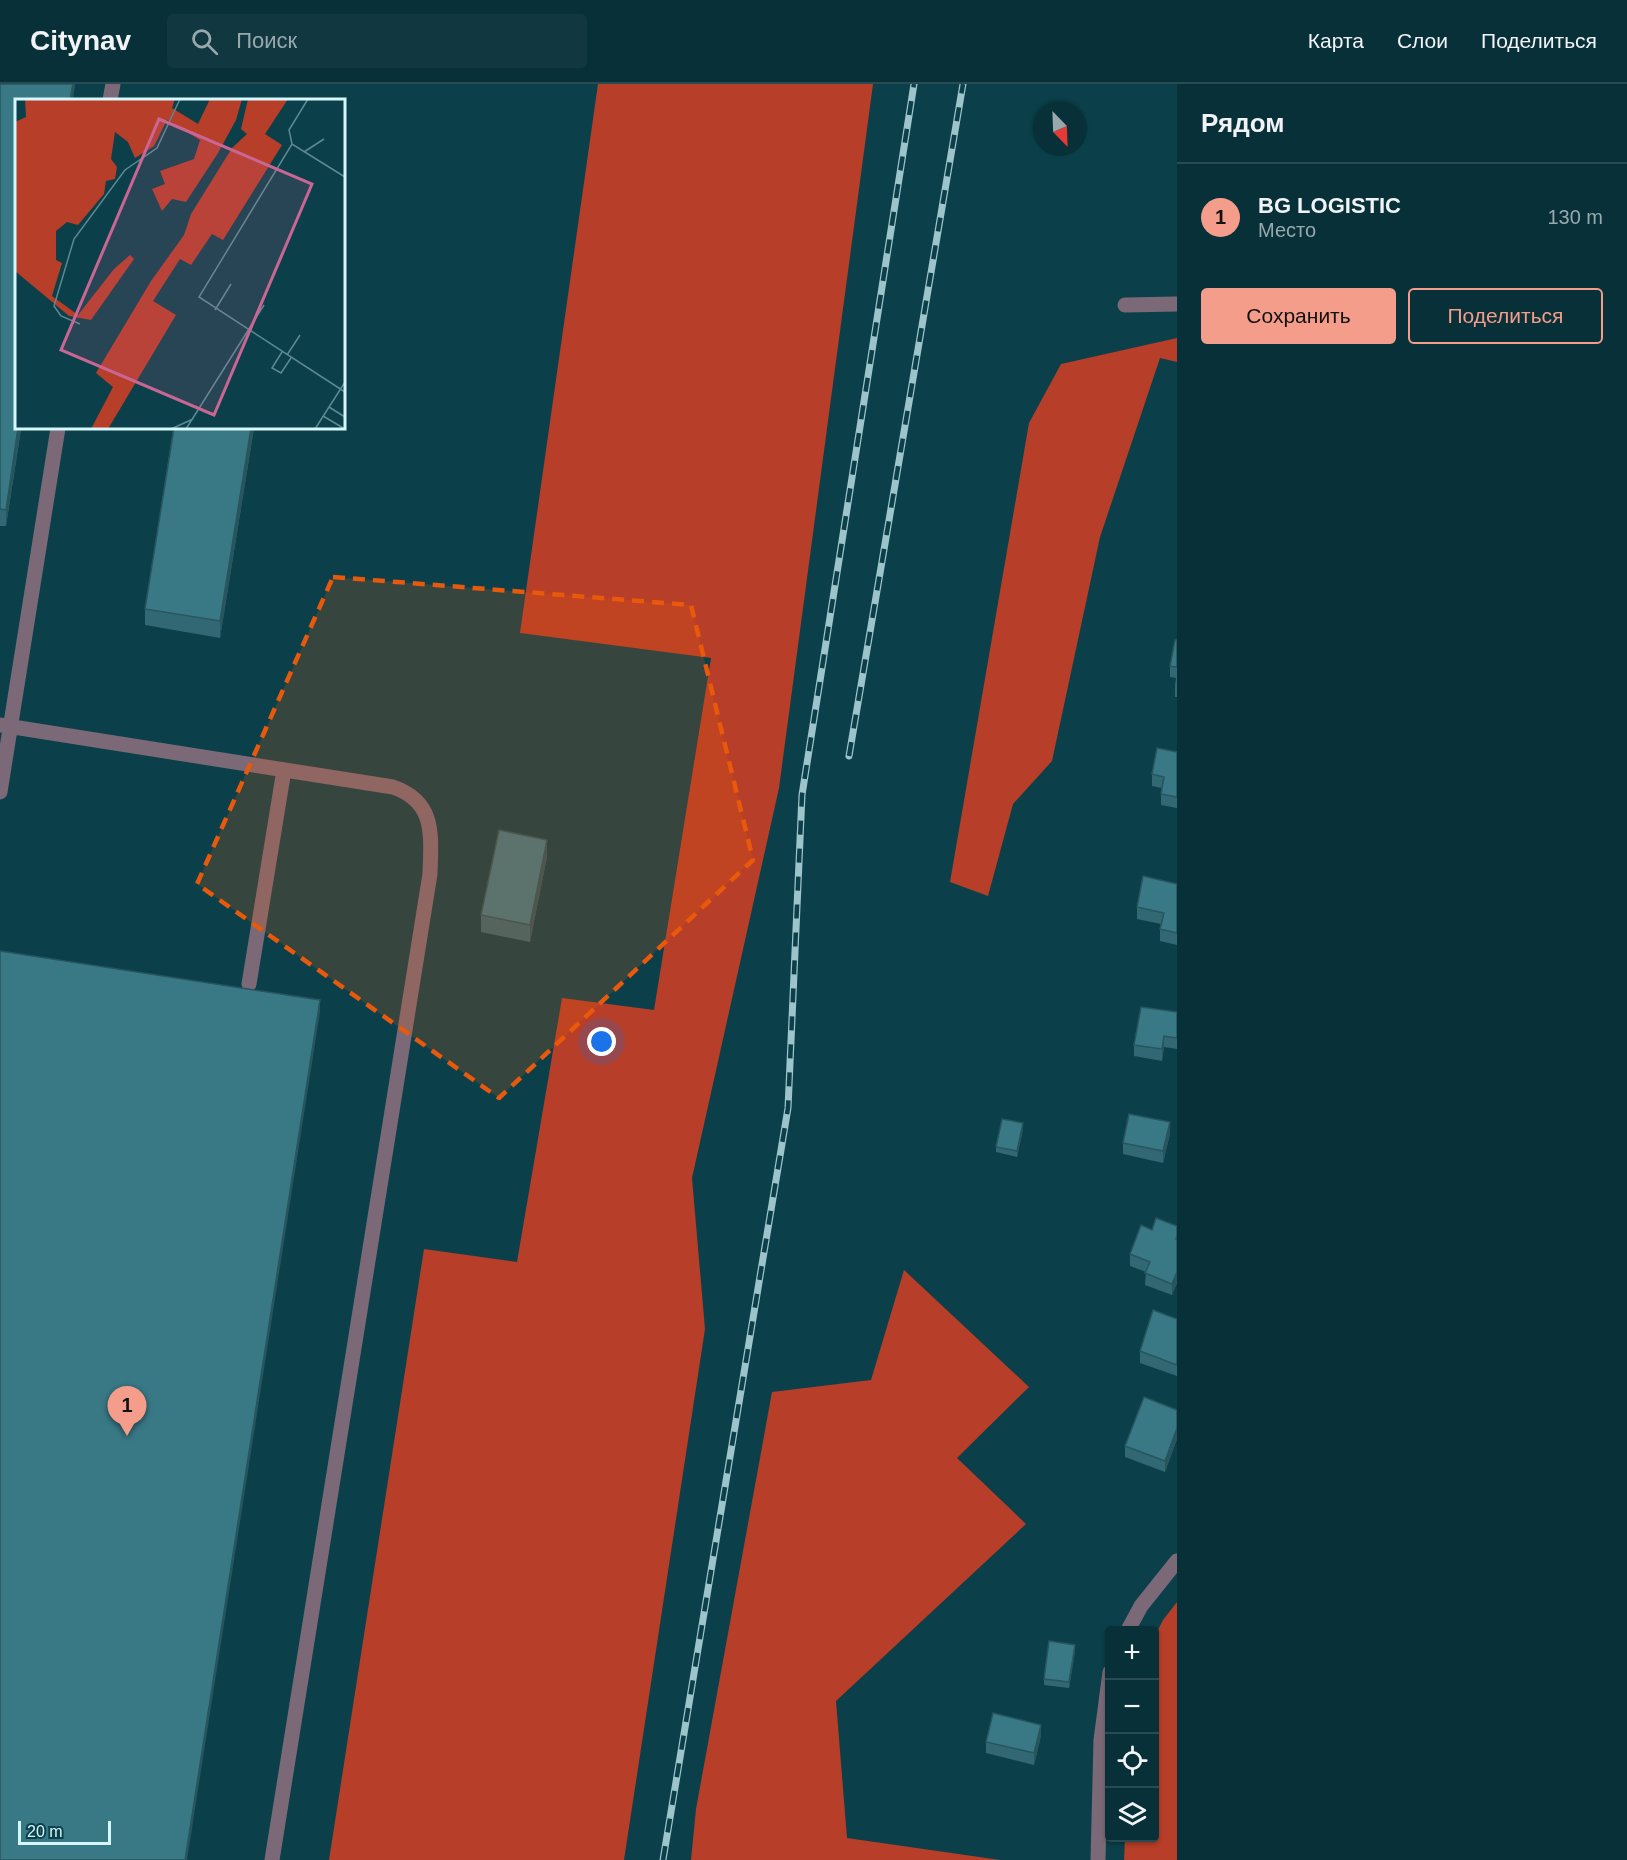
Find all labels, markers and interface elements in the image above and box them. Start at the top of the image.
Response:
search box [167,14,587,68]
text: Citynav [30,25,131,56]
icon: search [188,25,221,58]
text: Поиск [236,28,297,53]
text: Карта [1308,29,1364,52]
text: Слои [1397,29,1448,52]
text: Поделиться [1481,29,1597,52]
inset map [15,99,345,429]
north arrow [1033,102,1087,156]
text: Рядом [1201,108,1284,138]
text: BG LOGISTIC [1258,193,1401,218]
text: 1 [1215,206,1226,228]
text: 130 m [1547,206,1603,228]
text: Место [1258,219,1316,241]
button: Сохранить [1201,288,1396,344]
button: Поделиться [1408,288,1603,344]
your location [587,1027,616,1056]
pin: 1 [108,1386,146,1436]
map controls [1105,1626,1159,1842]
button: + [1105,1626,1159,1680]
button: − [1105,1680,1159,1734]
button: locate [1105,1734,1159,1788]
button: layers [1105,1788,1159,1842]
scale bar [18,1818,111,1846]
text: 20 m [27,1823,63,1840]

